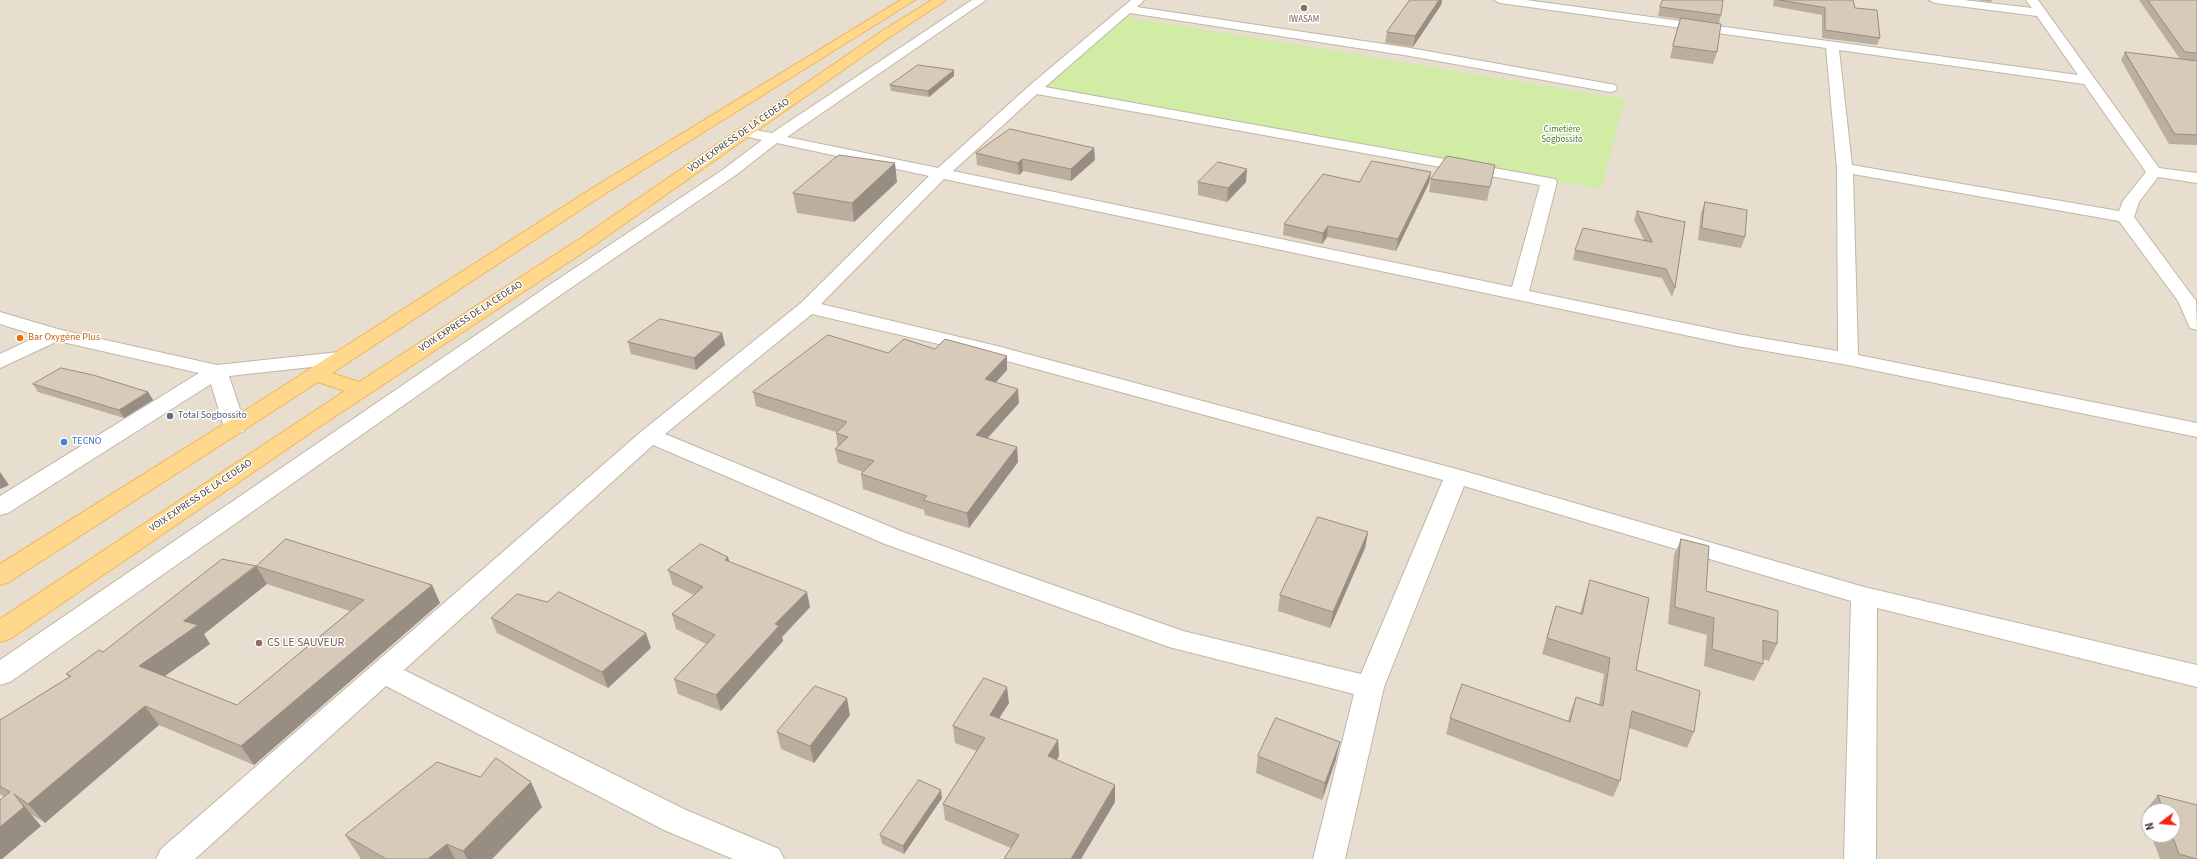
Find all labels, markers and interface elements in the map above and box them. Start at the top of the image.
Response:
marker: IWASAM [1299,3,1309,13]
place label: IWASAM [1289,15,1319,25]
street label: VOIX EXPRESS DE LA CEDEAO [686,96,792,176]
park label: Cimetière Sogbossito [1541,125,1583,146]
street label: VOIX EXPRESS DE LA CEDEAO [417,279,525,355]
place label: Bar Oxygène Plus [28,332,100,344]
marker: Bar Oxygène Plus [15,333,25,343]
place label: Total Sogbossito [178,410,247,422]
marker: Total Sogbossito [165,411,175,421]
place label: TECNO [72,436,101,448]
marker: TECNO [59,437,69,447]
street label: VOIX EXPRESS DE LA CEDEAO [147,457,255,535]
place label: CS LE SAUVEUR [267,636,344,650]
marker: CS LE SAUVEUR [254,638,264,648]
north arrow [2141,803,2181,843]
text: N [2142,821,2158,832]

